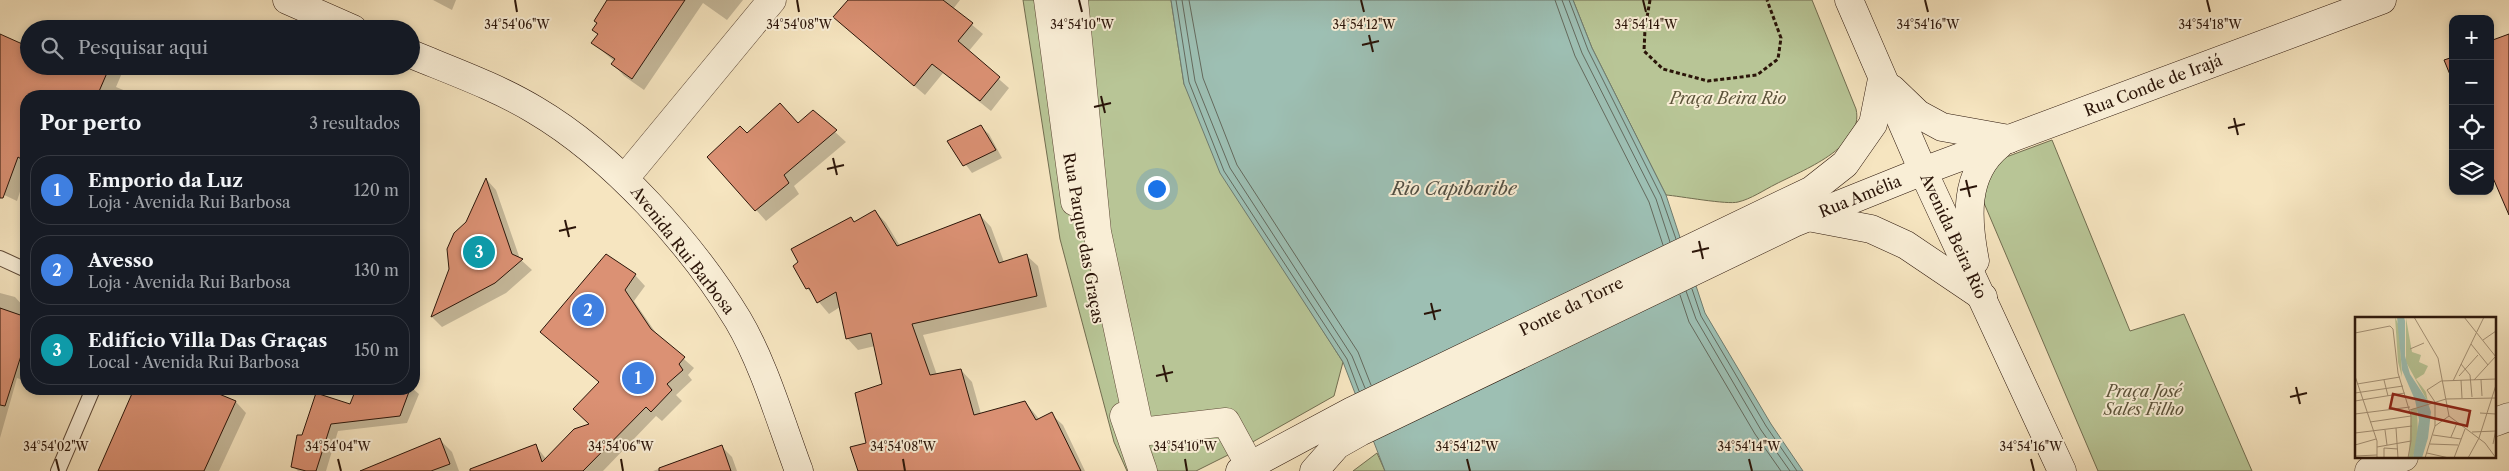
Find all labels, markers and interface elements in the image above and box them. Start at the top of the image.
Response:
map controls [2449,15,2494,195]
button: + [2449,15,2494,60]
text: 34°54'06"W [484,17,551,32]
text: 34°54'08"W [766,17,833,32]
text: 34°54'10"W [1050,17,1115,32]
text: 34°54'12"W [1333,17,1396,32]
text: 34°54'14"W [1615,17,1678,32]
text: 34°54'16"W [1897,17,1960,32]
text: 34°54'18"W [2178,17,2242,32]
search box [20,20,420,75]
icon: search [38,34,66,62]
text: Pesquisar aqui [78,36,208,59]
street label: Rua Conde de Irajá [2081,49,2225,121]
button: − [2449,60,2494,105]
park label: Praça Beira Rio [1668,88,1786,108]
button: locate [2449,105,2494,150]
text: Por perto [40,110,141,135]
text: 3 resultados [309,113,400,133]
button: layers [2449,150,2494,195]
street label: Rua Parque das Graças [1059,151,1109,325]
text: Emporio da Luz [88,169,243,192]
street label: Avenida Beira Rio [1916,169,1992,302]
street label: Rua Amélia [1816,170,1905,222]
your location [1144,176,1170,202]
water label: Rio Capibaribe [1389,178,1518,200]
text: 1 [53,180,61,200]
text: 120 m [354,180,399,200]
street label: Avenida Rui Barbosa [626,181,740,318]
text: Loja · Avenida Rui Barbosa [88,192,291,212]
pin: 3 [463,233,495,271]
text: Avesso [88,249,154,272]
text: 2 [52,260,62,280]
text: 130 m [354,260,399,280]
text: Loja · Avenida Rui Barbosa [88,272,291,292]
street label: Ponte da Torre [1516,272,1626,340]
pin: 2 [572,291,604,329]
inset map [2355,317,2496,458]
text: Edifício Villa Das Graças [88,329,327,352]
text: 3 [52,340,62,360]
text: 150 m [354,340,399,360]
text: Local · Avenida Rui Barbosa [88,352,299,372]
pin: 1 [622,359,654,397]
park label: Praça José Sales Filho [2103,381,2184,419]
text: 34°54'02"W [23,439,90,454]
text: 34°54'04"W [305,439,372,454]
text: 34°54'06"W [588,439,655,454]
text: 34°54'08"W [870,439,937,454]
text: 34°54'10"W [1153,439,1218,454]
text: 34°54'12"W [1436,439,1499,454]
text: 34°54'14"W [1718,439,1781,454]
text: 34°54'16"W [2000,439,2063,454]

